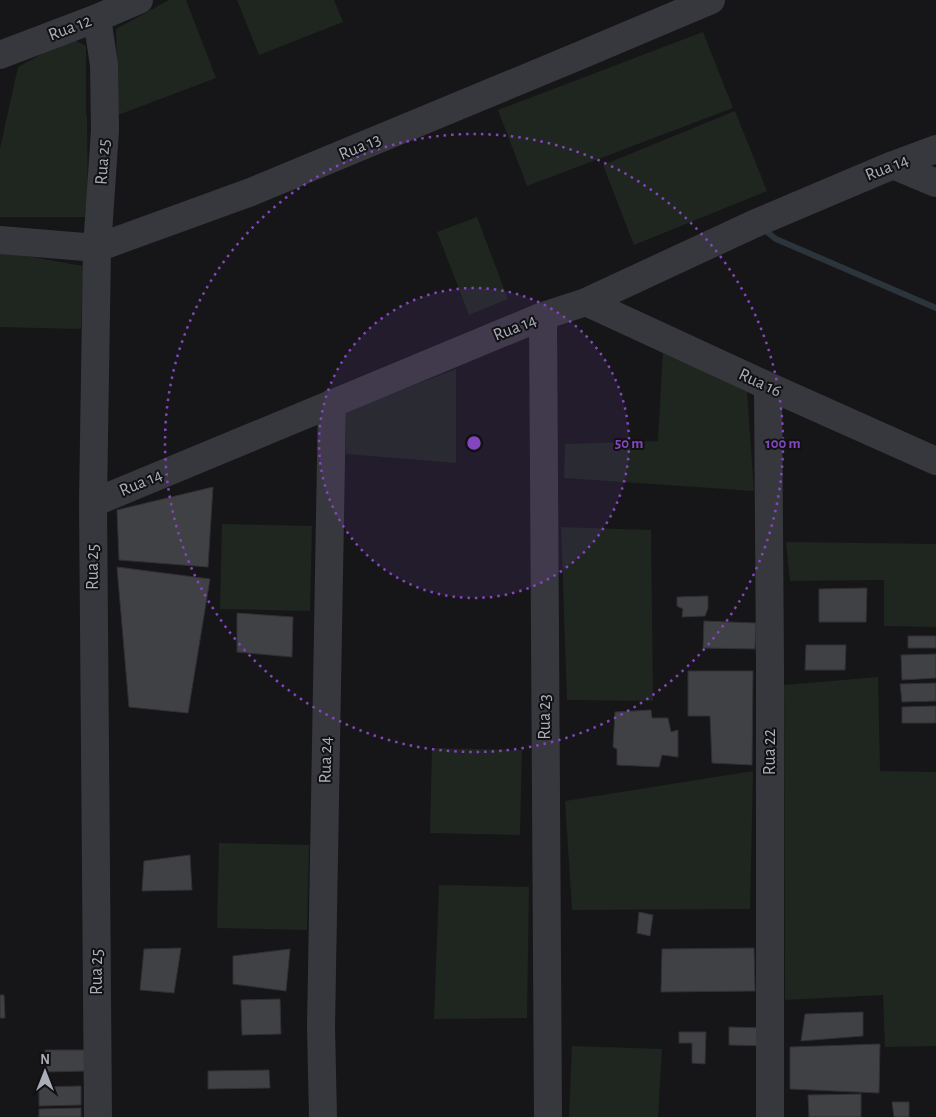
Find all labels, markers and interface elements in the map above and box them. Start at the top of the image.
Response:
street label: Rua 12 [46,12,94,44]
street label: Rua 13 [336,130,384,164]
street label: Rua 25 [92,139,114,185]
street label: Rua 14 [863,151,912,185]
street label: Rua 14 [491,311,540,345]
street label: Rua 16 [736,365,784,401]
centre of rings [465,434,483,452]
text: 50 m [615,436,643,451]
text: 100 m [765,436,801,451]
street label: Rua 14 [117,466,166,500]
street label: Rua 25 [84,544,102,590]
street label: Rua 23 [536,694,554,740]
street label: Rua 22 [761,729,779,775]
street label: Rua 24 [317,736,335,784]
street label: Rua 25 [88,949,106,995]
north arrow [20,1047,70,1097]
text: N [40,1053,50,1067]

